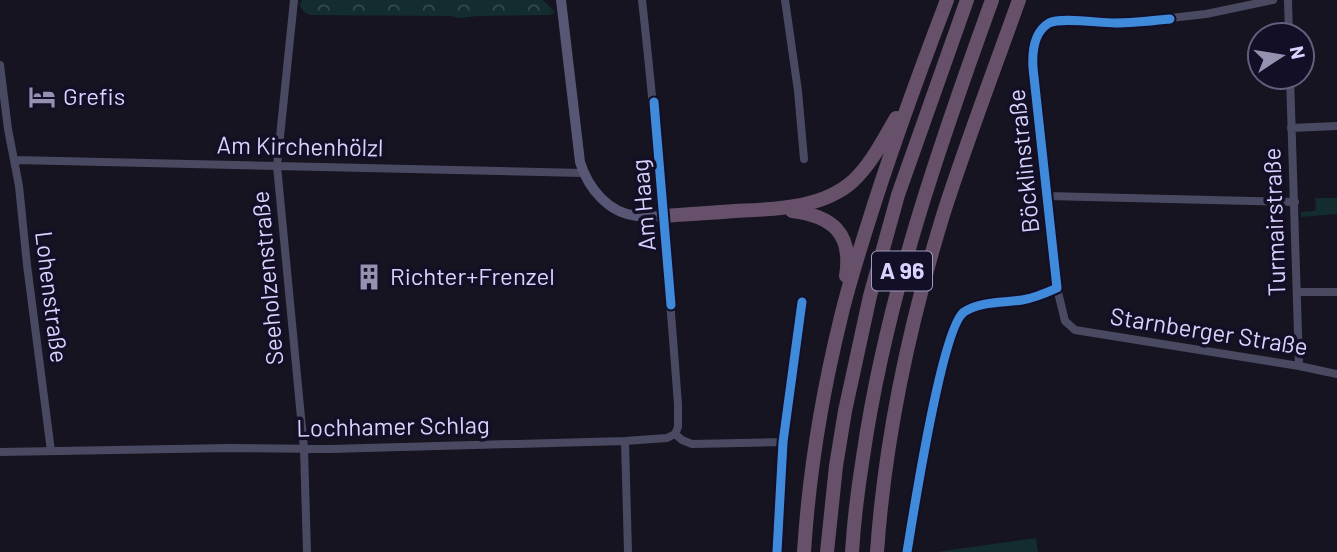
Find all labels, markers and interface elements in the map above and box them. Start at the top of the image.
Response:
north arrow [1246,21,1316,91]
text: N [1286,44,1311,61]
place label: Grefis [63,81,125,110]
hotel icon: Grefis [27,82,57,112]
street label: Böcklinstraße [1001,88,1044,234]
street label: Am Kirchenhölzl [216,130,384,161]
street label: Turmairstraße [1256,147,1291,297]
street label: Am Haag [624,158,661,252]
street label: Seeholzenstraße [244,190,289,366]
street label: Lohenstraße [30,229,75,364]
road number: A 96 [872,252,932,290]
place label: Richter+Frenzel [390,261,555,290]
building icon: Richter+Frenzel [354,262,384,292]
street label: Starnberger Straße [1108,301,1310,360]
street label: Lochhamer Schlag [296,409,490,442]

